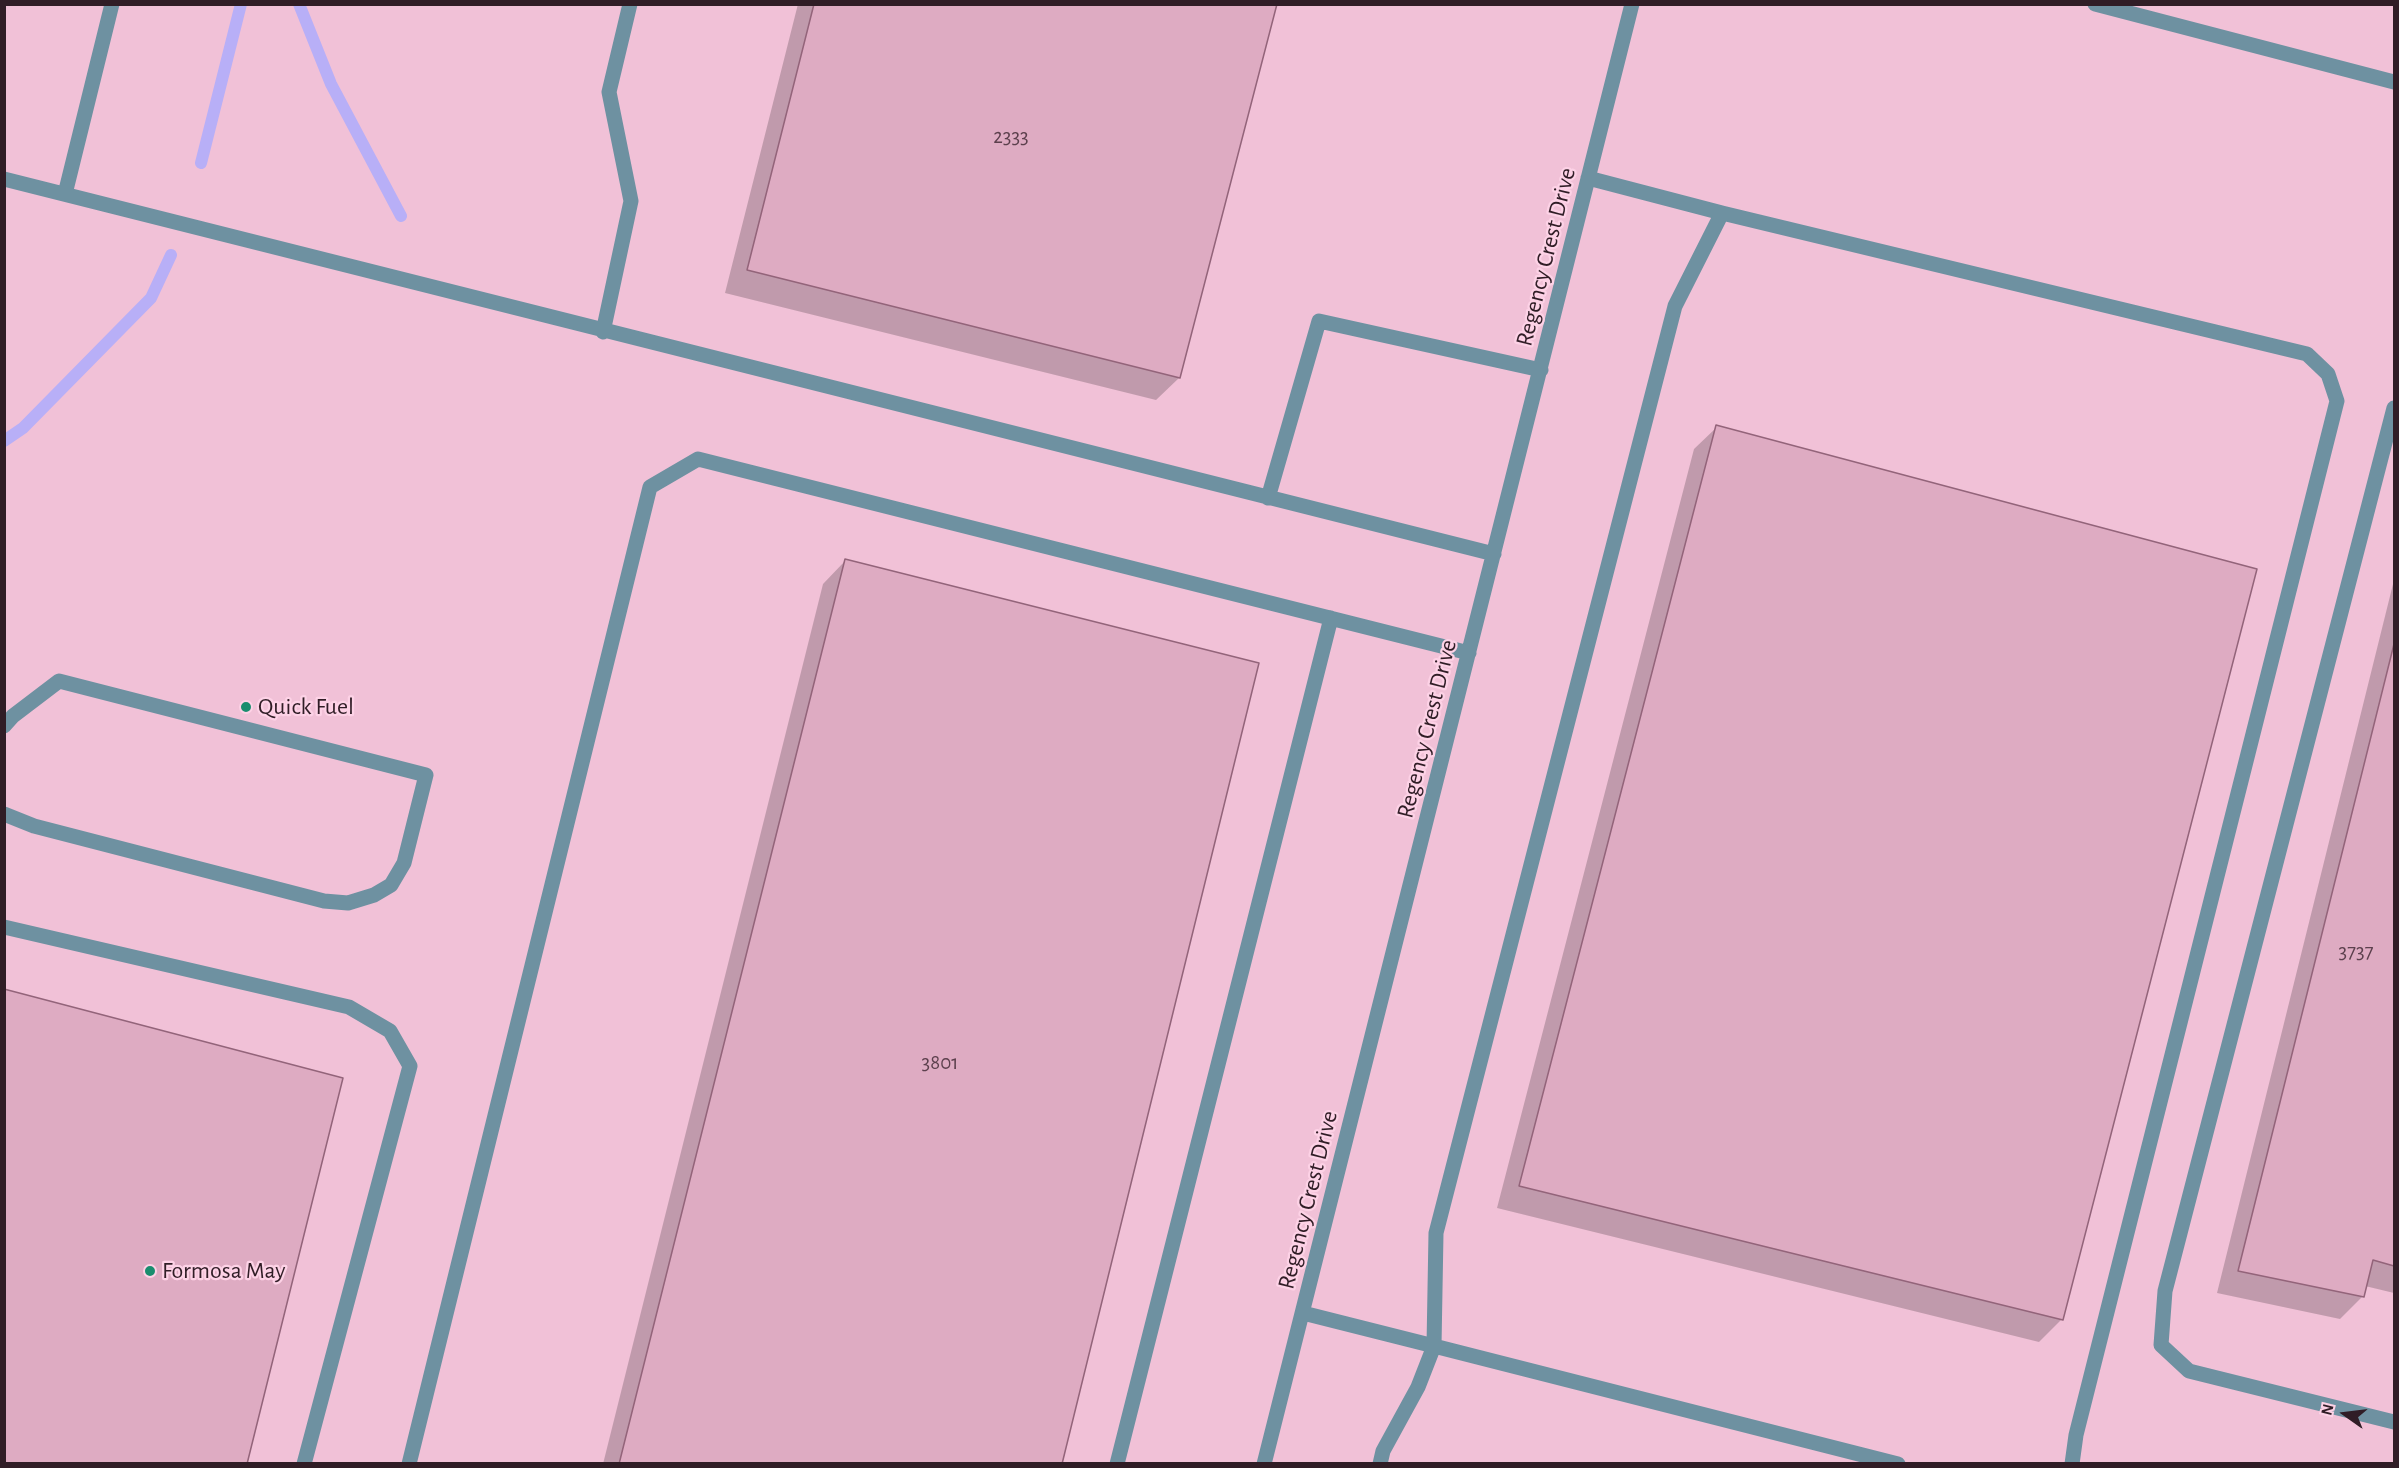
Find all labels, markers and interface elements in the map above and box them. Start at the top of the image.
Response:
house number: 2333 [993,124,1029,150]
street label: Regency Crest Drive [1510,165,1582,349]
street label: Regency Crest Drive [1391,637,1463,821]
place label: Quick Fuel [258,693,354,721]
marker: Quick Fuel [239,700,253,714]
house number: 3737 [2339,939,2373,965]
house number: 3801 [922,1050,958,1076]
street label: Regency Crest Drive [1272,1108,1344,1292]
place label: Formosa May [162,1257,285,1285]
marker: Formosa May [143,1264,157,1278]
north arrow [2315,1384,2375,1444]
text: N [2318,1402,2337,1417]

